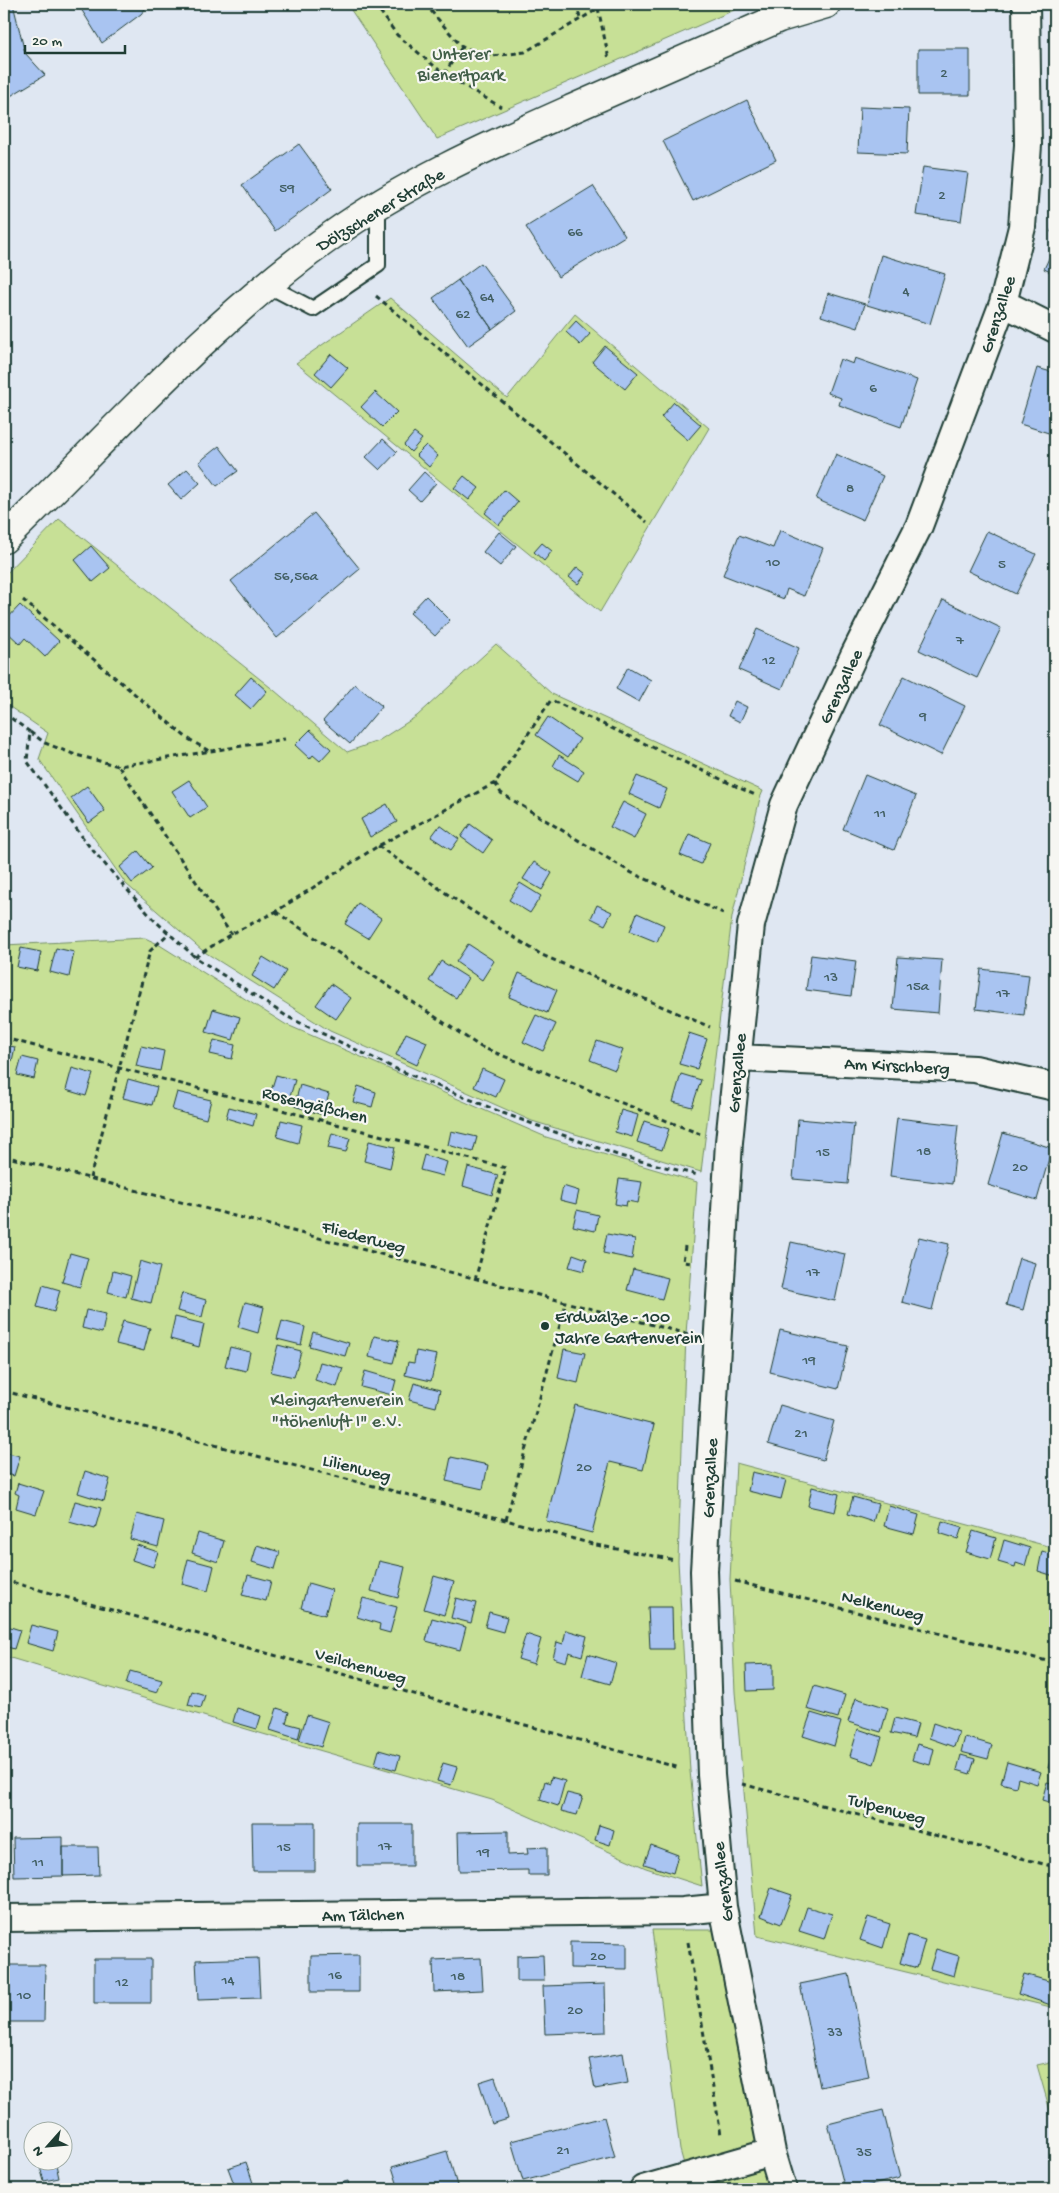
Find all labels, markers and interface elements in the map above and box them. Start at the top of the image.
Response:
scale bar [25,22,125,54]
text: 20 m [32,33,62,51]
park label: Unterer Bienertpark [416,45,507,87]
house number: 2 [940,65,948,83]
street label: Dölzschener Straße [313,164,450,258]
house number: 59 [279,180,295,198]
house number: 2 [938,187,946,205]
house number: 66 [567,224,583,242]
street label: Grenzallee [977,273,1022,356]
house number: 4 [902,283,910,301]
house number: 64 [480,289,494,307]
house number: 62 [456,306,470,324]
house number: 6 [869,380,877,398]
house number: 8 [846,480,854,498]
house number: 10 [765,554,781,572]
house number: 5 [998,556,1006,574]
house number: 56,56a [274,568,319,586]
house number: 7 [955,632,965,650]
street label: Grenzallee [816,646,869,728]
house number: 12 [761,652,776,670]
house number: 9 [918,708,927,726]
house number: 11 [873,805,886,823]
house number: 13 [823,969,838,987]
house number: 15a [906,978,930,996]
house number: 17 [995,985,1011,1003]
street label: Grenzallee [725,1032,752,1114]
street label: Am Kirschberg [844,1054,950,1081]
street label: Rosengäßchen [259,1083,370,1130]
house number: 18 [916,1143,931,1161]
house number: 15 [815,1144,830,1162]
house number: 20 [1012,1159,1028,1177]
street label: Fliederweg [318,1217,408,1260]
house number: 17 [805,1264,821,1282]
place label: Erdwalze - 100 Jahre Gartenverein [555,1308,703,1350]
marker: Erdwalze - 100 Jahre Gartenverein [539,1320,551,1332]
house number: 19 [801,1352,816,1370]
park label: Kleingartenverein "Höhenluft I" e.V. [271,1391,404,1433]
house number: 21 [794,1425,808,1443]
street label: Grenzallee [699,1437,724,1519]
street label: Lilienweg [320,1451,393,1488]
house number: 20 [576,1459,592,1477]
street label: Nelkenweg [839,1587,926,1628]
street label: Veilchenweg [311,1644,409,1690]
street label: Tulpenweg [844,1790,927,1831]
house number: 17 [377,1838,393,1856]
house number: 15 [276,1839,291,1857]
street label: Grenzallee [709,1840,740,1923]
house number: 19 [475,1844,490,1862]
house number: 11 [31,1854,44,1872]
street label: Am Tälchen [322,1905,405,1928]
house number: 20 [590,1948,606,1966]
house number: 16 [327,1967,342,1985]
house number: 18 [450,1968,465,1986]
house number: 14 [220,1972,235,1990]
house number: 12 [114,1974,129,1992]
house number: 10 [16,1987,32,2005]
house number: 20 [567,2002,583,2020]
house number: 33 [826,2024,843,2042]
north arrow [22,2120,72,2170]
house number: 21 [556,2142,570,2160]
text: N [29,2143,48,2159]
house number: 35 [855,2144,872,2162]

